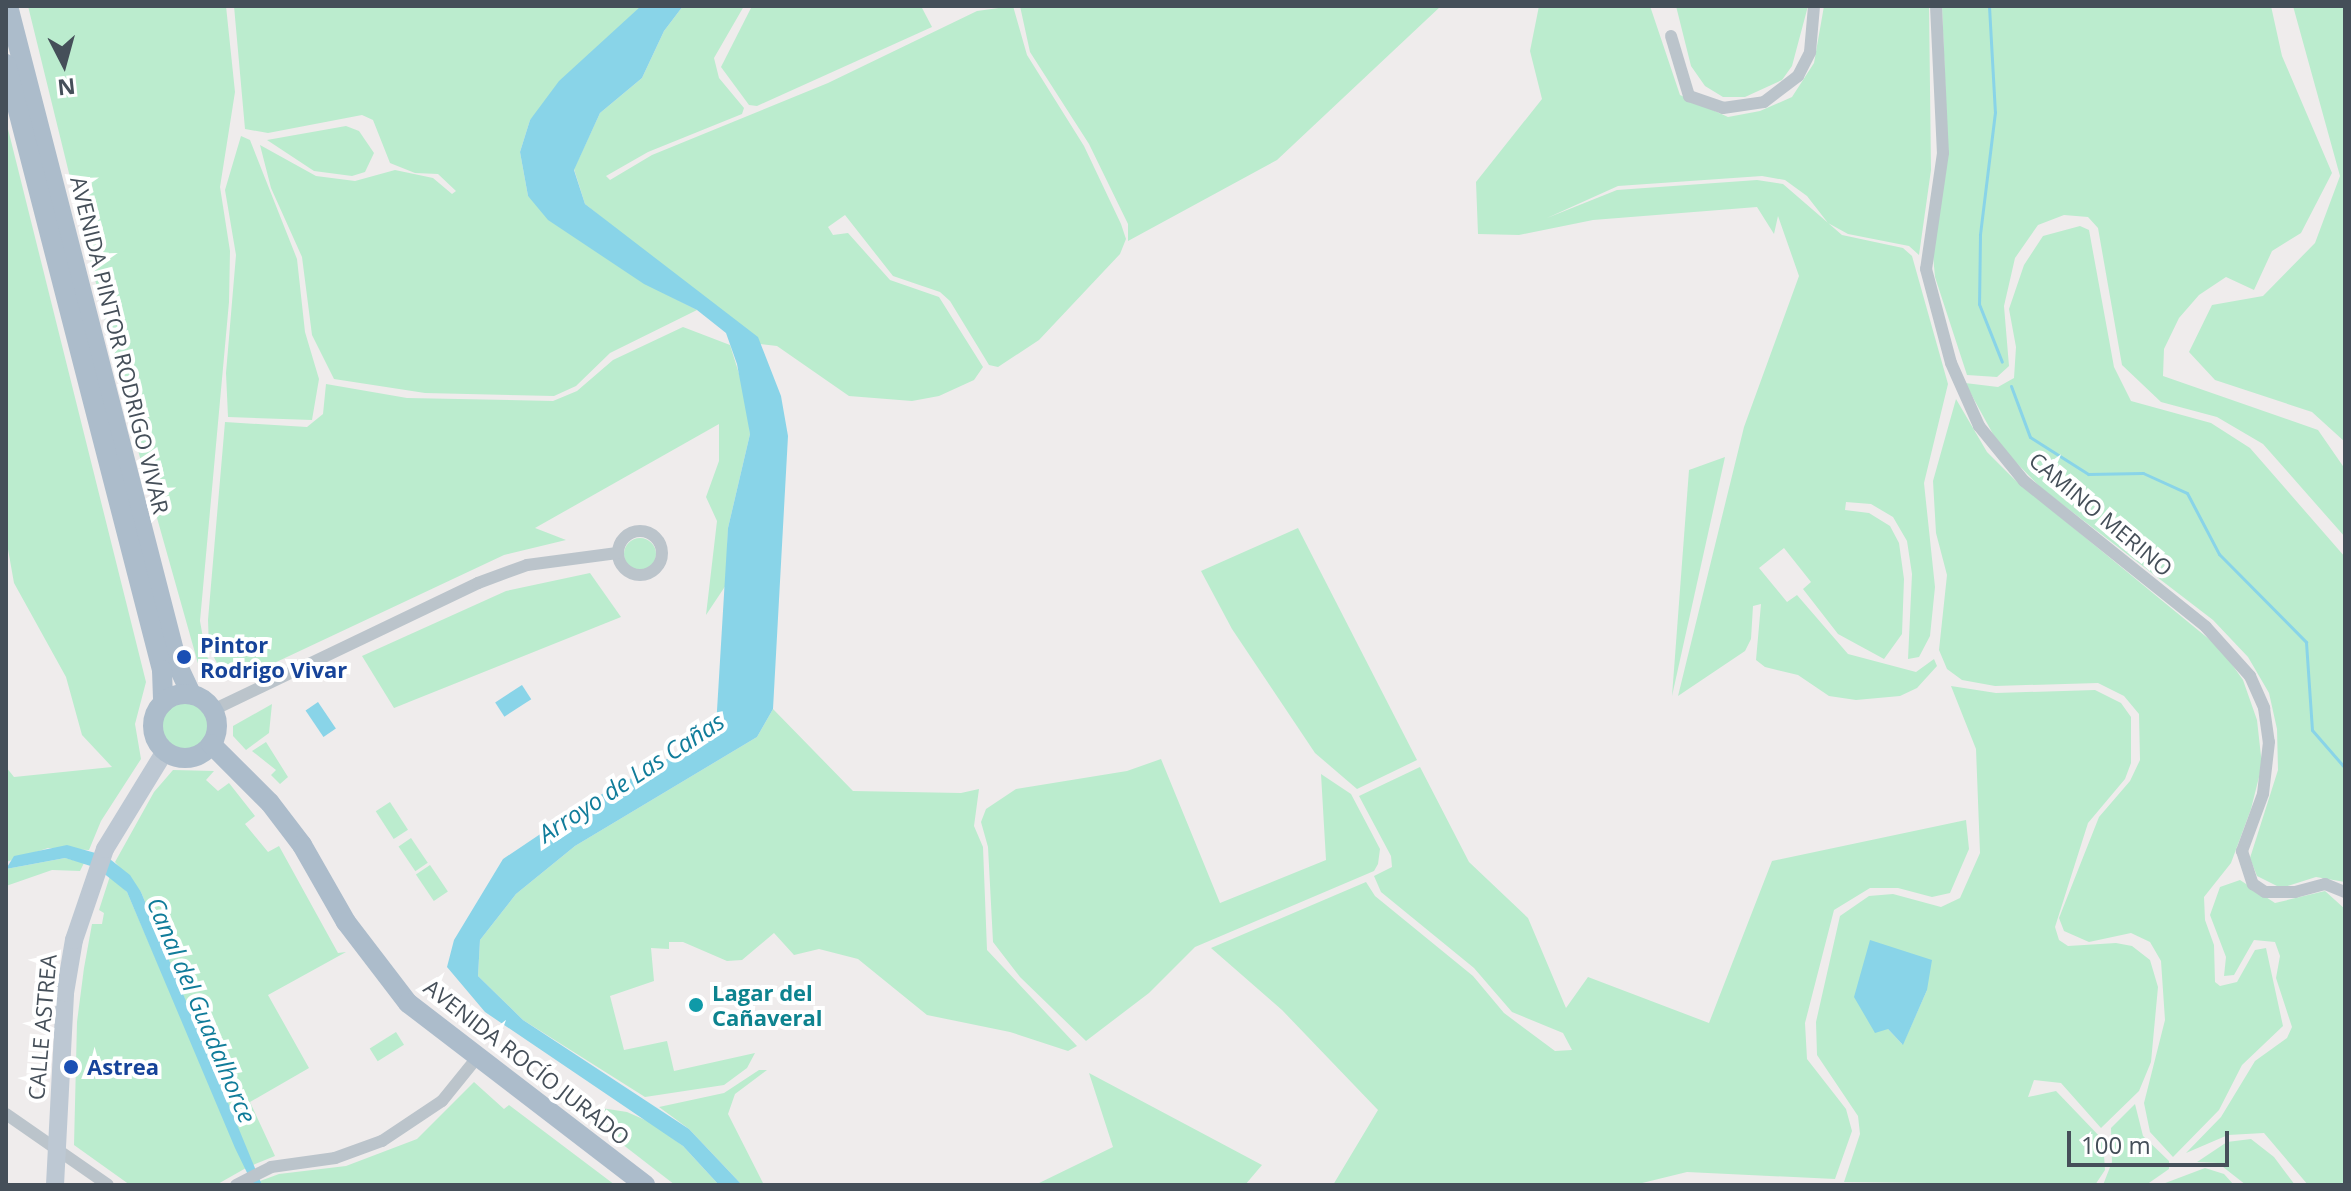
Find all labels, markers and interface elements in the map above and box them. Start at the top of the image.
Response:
north arrow [24,24,104,104]
text: N [56,72,77,104]
street label: AVENIDA PINTOR RODRIGO VIVAR [65,173,175,517]
street label: CAMINO MERINO [2024,447,2178,581]
place label: Pintor Rodrigo Vivar [200,631,347,682]
marker: Pintor Rodrigo Vivar [175,648,193,666]
water label: Arroyo de Las Cañas [533,706,729,848]
water label: Canal del Guadalhorce [141,893,263,1127]
street label: CALLE ASTREA [22,953,62,1101]
street label: AVENIDA ROCÍO JURADO [419,974,635,1150]
place label: Lagar del Cañaveral [712,979,823,1030]
marker: Lagar del Cañaveral [687,996,705,1014]
place label: Astrea [87,1054,159,1080]
marker: Astrea [62,1058,80,1076]
scale bar [2071,1115,2233,1165]
text: 100 m [2081,1128,2151,1161]

